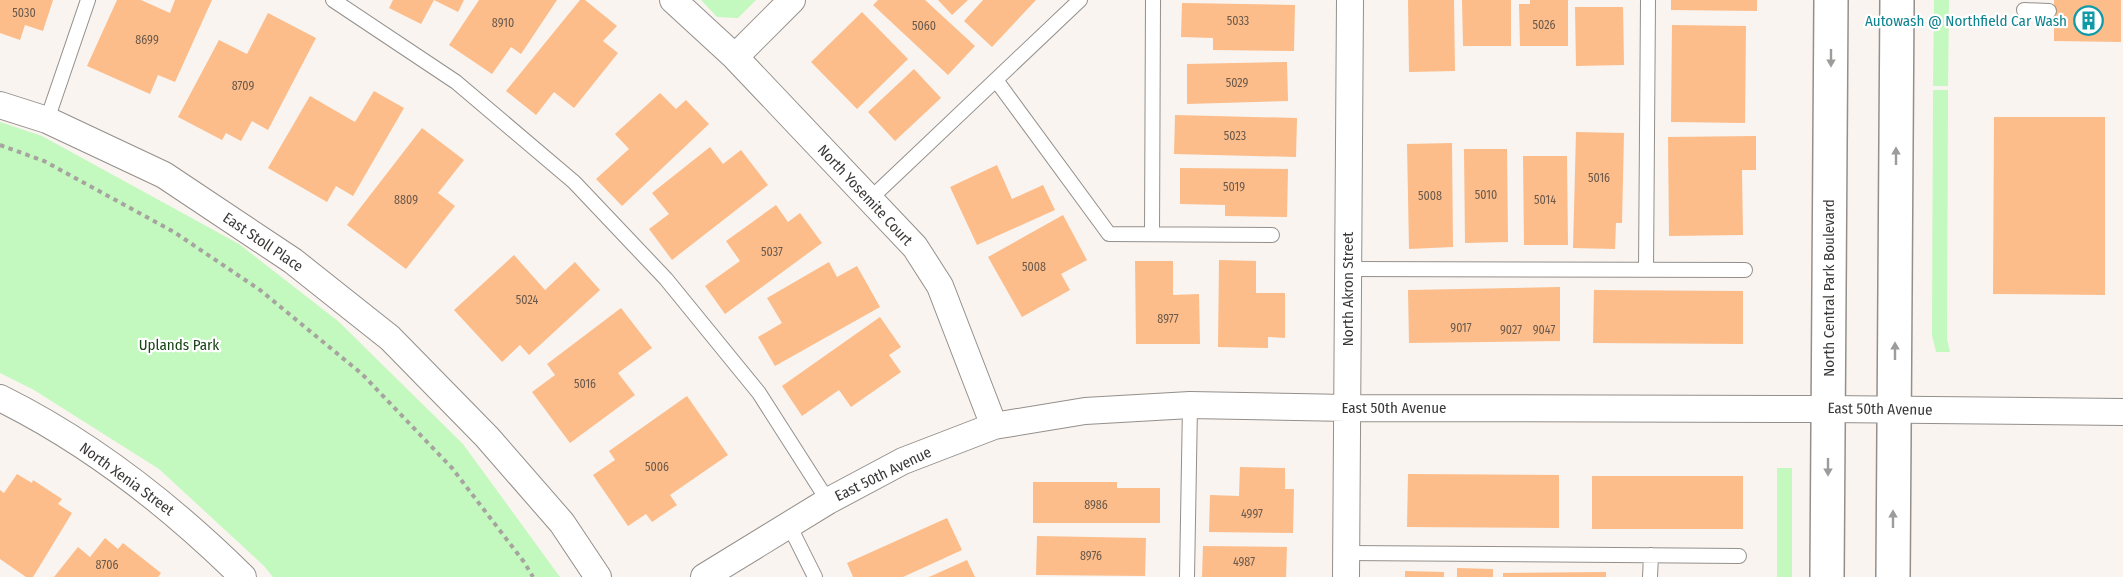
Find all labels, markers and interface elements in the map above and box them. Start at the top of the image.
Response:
building icon: Autowash @ Northfield Car Wash [2072,5,2104,37]
house number: 5030 [12,6,36,20]
place label: Autowash @ Northfield Car Wash [1865,12,2067,30]
house number: 5033 [1227,14,1249,28]
house number: 8910 [492,16,514,30]
house number: 5026 [1533,18,1555,32]
house number: 5060 [912,19,936,33]
house number: 8699 [135,33,159,47]
one-way arrow [1826,49,1836,68]
house number: 5029 [1226,76,1249,90]
house number: 8709 [232,79,254,93]
house number: 5023 [1224,129,1246,143]
street label: North Yosemite Court [814,141,916,249]
one-way arrow [1891,147,1901,166]
house number: 5016 [1588,171,1610,185]
house number: 5019 [1223,180,1245,194]
house number: 5010 [1475,188,1497,202]
house number: 5008 [1418,189,1442,203]
house number: 8809 [394,193,418,207]
house number: 5014 [1534,193,1556,207]
street label: North Central Park Boulevard [1820,199,1838,377]
street label: East Stoll Place [219,209,307,275]
street label: North Akron Street [1339,232,1357,346]
house number: 5037 [761,245,783,259]
house number: 5008 [1022,260,1046,274]
house number: 5024 [516,293,538,307]
house number: 8977 [1157,312,1179,326]
house number: 9017 [1450,321,1472,335]
house number: 9027 [1500,323,1522,337]
house number: 9047 [1533,323,1555,337]
park label: Uplands Park [139,336,219,354]
one-way arrow [1890,342,1899,361]
house number: 5016 [574,377,596,391]
street label: East 50th Avenue [1341,399,1447,417]
street label: East 50th Avenue [1827,399,1933,419]
street label: North Xenia Street [76,439,178,519]
street label: East 50th Avenue [832,443,934,505]
one-way arrow [1823,458,1833,477]
house number: 5006 [645,460,669,474]
house number: 8986 [1084,498,1108,512]
house number: 4997 [1241,507,1263,521]
one-way arrow [1888,509,1898,528]
house number: 8976 [1080,549,1102,563]
house number: 4987 [1233,555,1255,569]
house number: 8706 [96,558,118,572]

